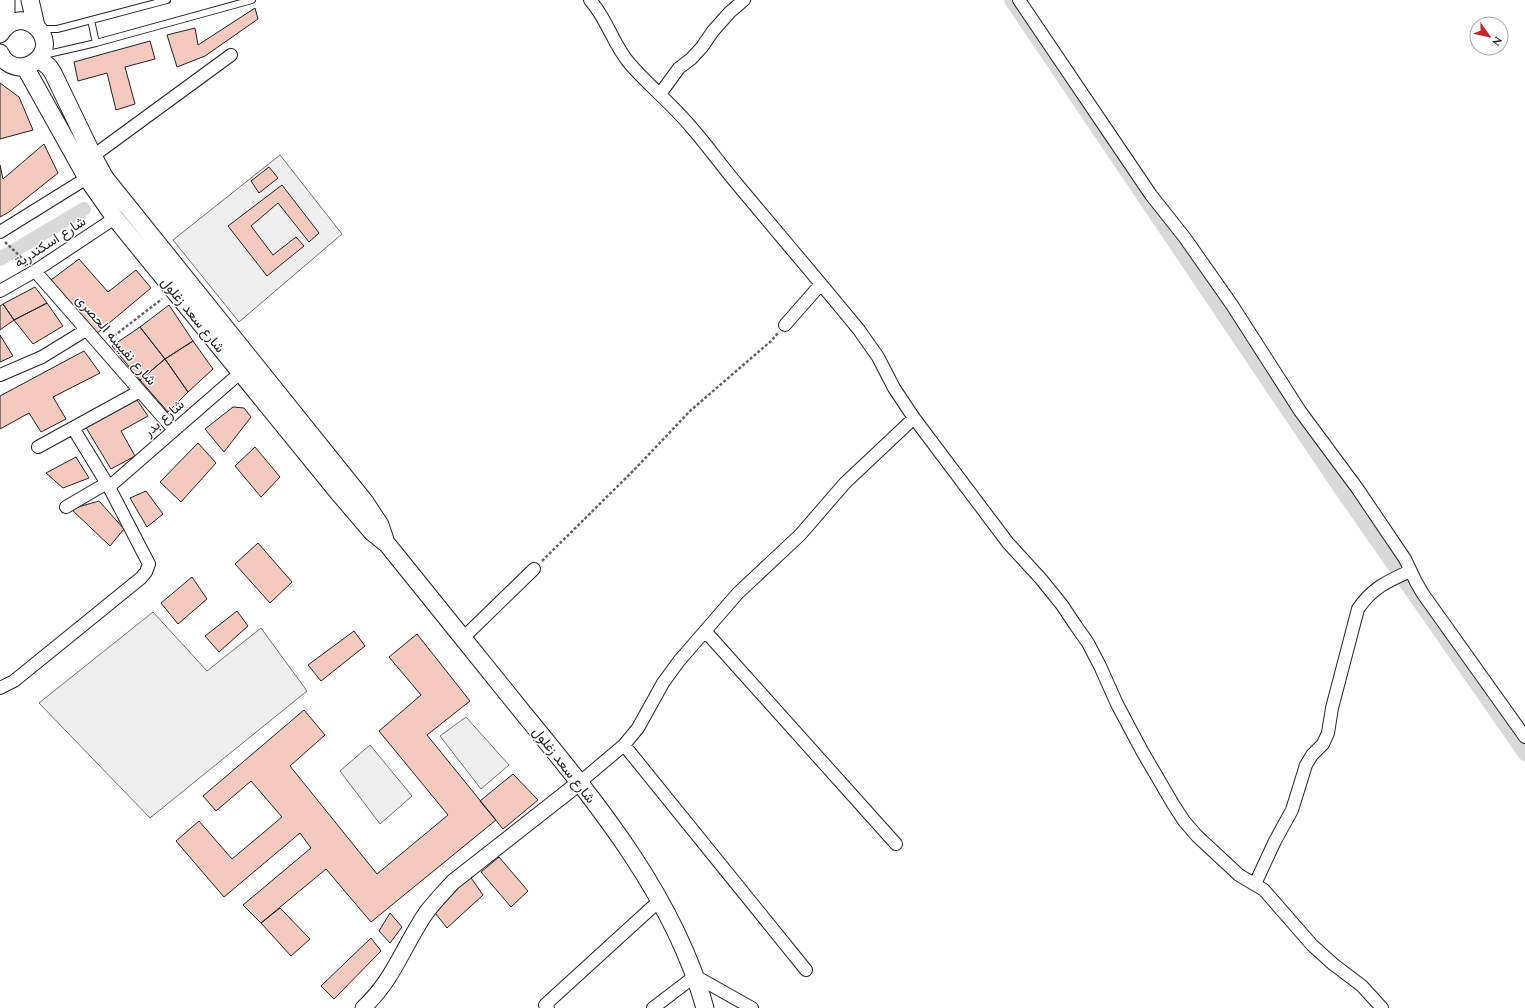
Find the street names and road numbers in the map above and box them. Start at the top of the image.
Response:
street label: شارع اسكندرية [10,211,90,273]
street label: شارع سعد زغلول [156,273,230,357]
street label: شارع نفيسه الحصرى [71,290,161,390]
street label: شارع بدر [138,394,189,442]
street label: شارع سعد زغلول [527,722,601,808]

